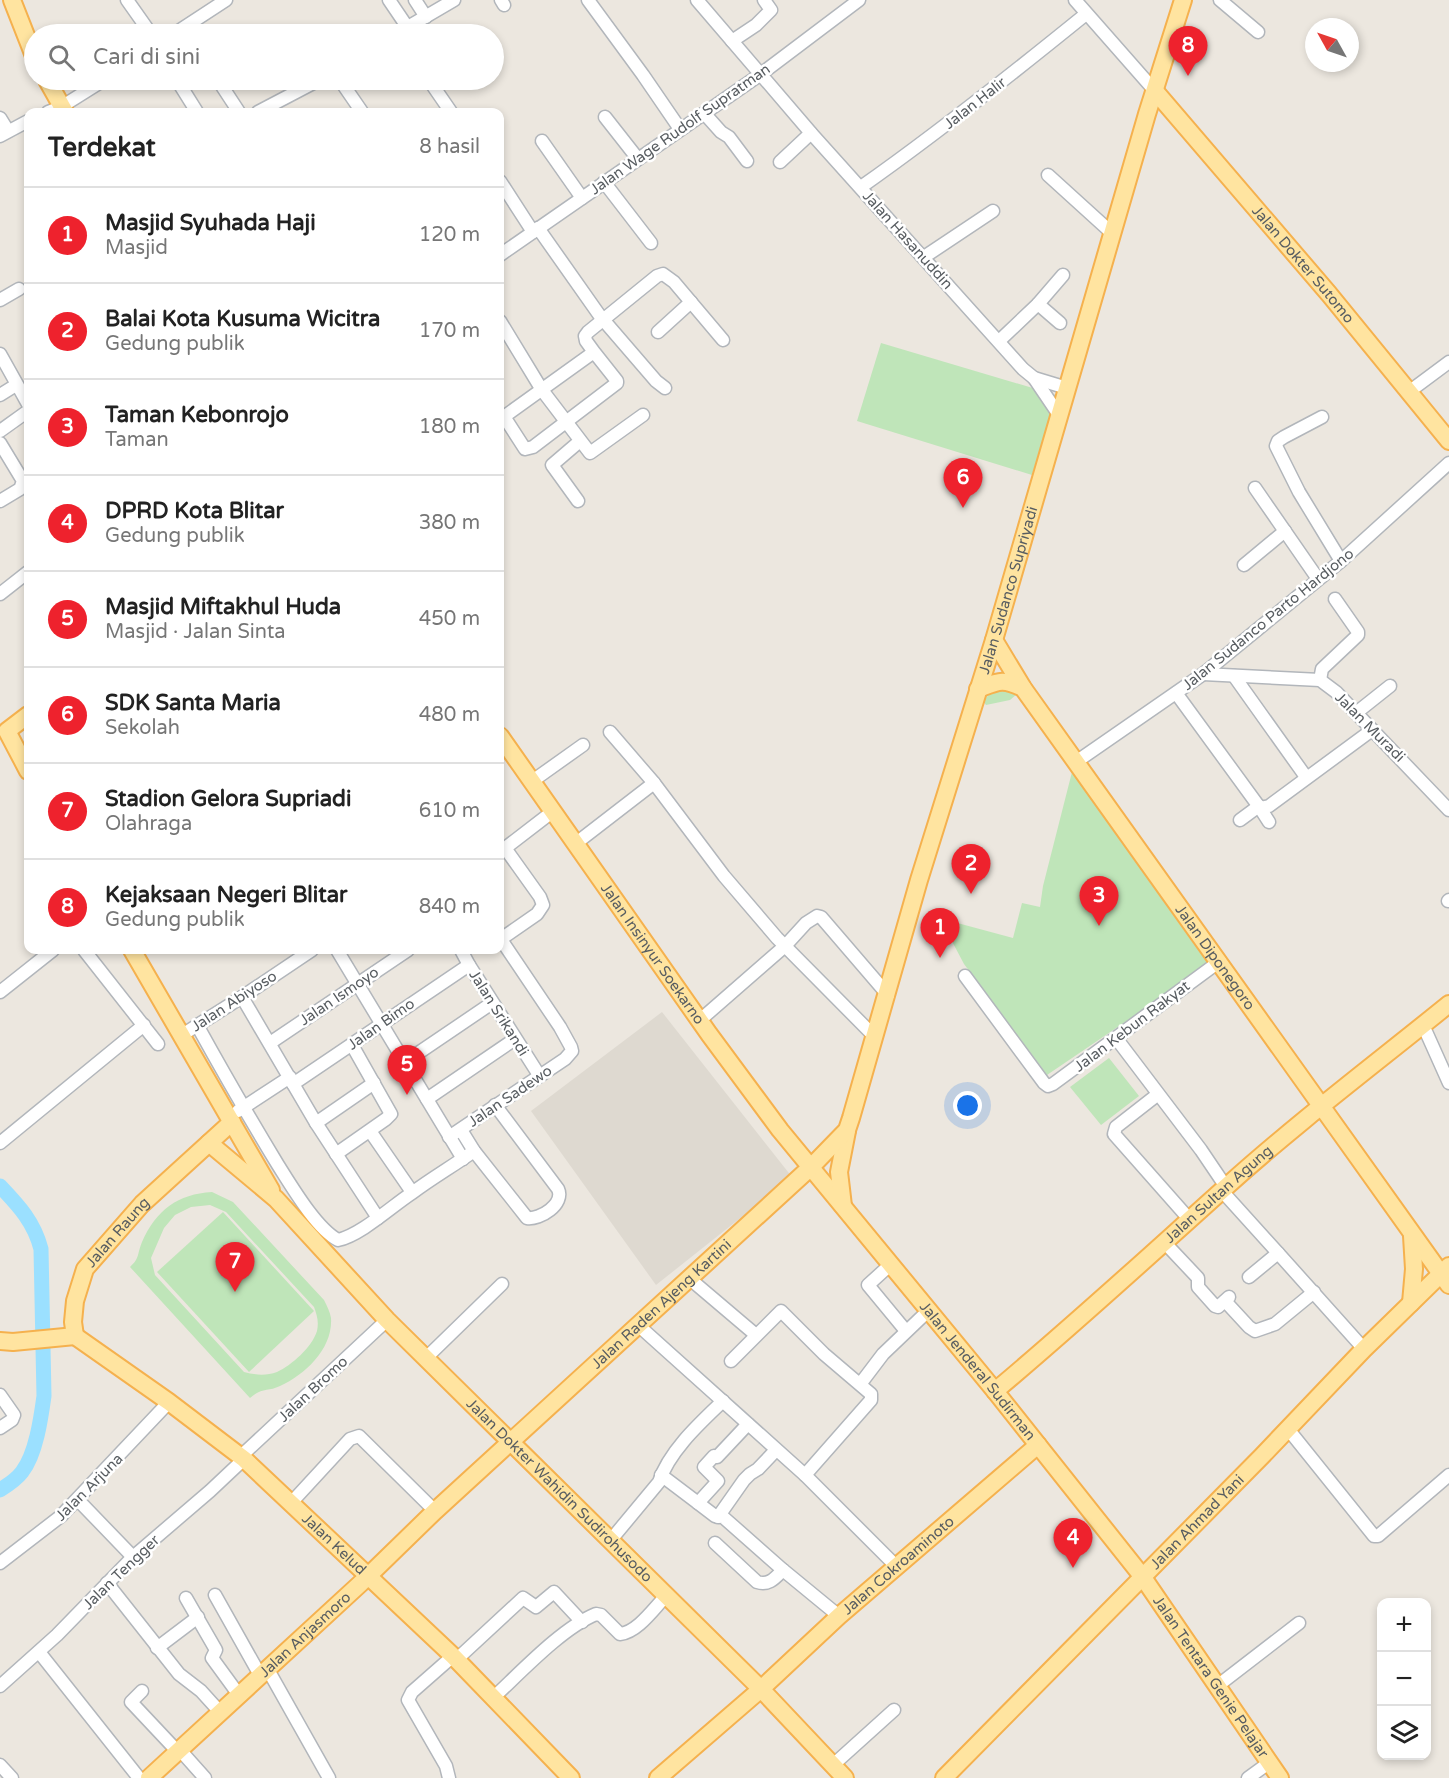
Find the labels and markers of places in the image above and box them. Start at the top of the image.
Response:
pin: 8 [1168,26,1208,76]
pin: 6 [944,458,982,508]
pin: 2 [952,844,990,894]
pin: 3 [1080,876,1118,926]
pin: 1 [920,908,960,958]
pin: 5 [388,1046,426,1095]
pin: 7 [216,1242,254,1292]
pin: 4 [1054,1518,1092,1568]

